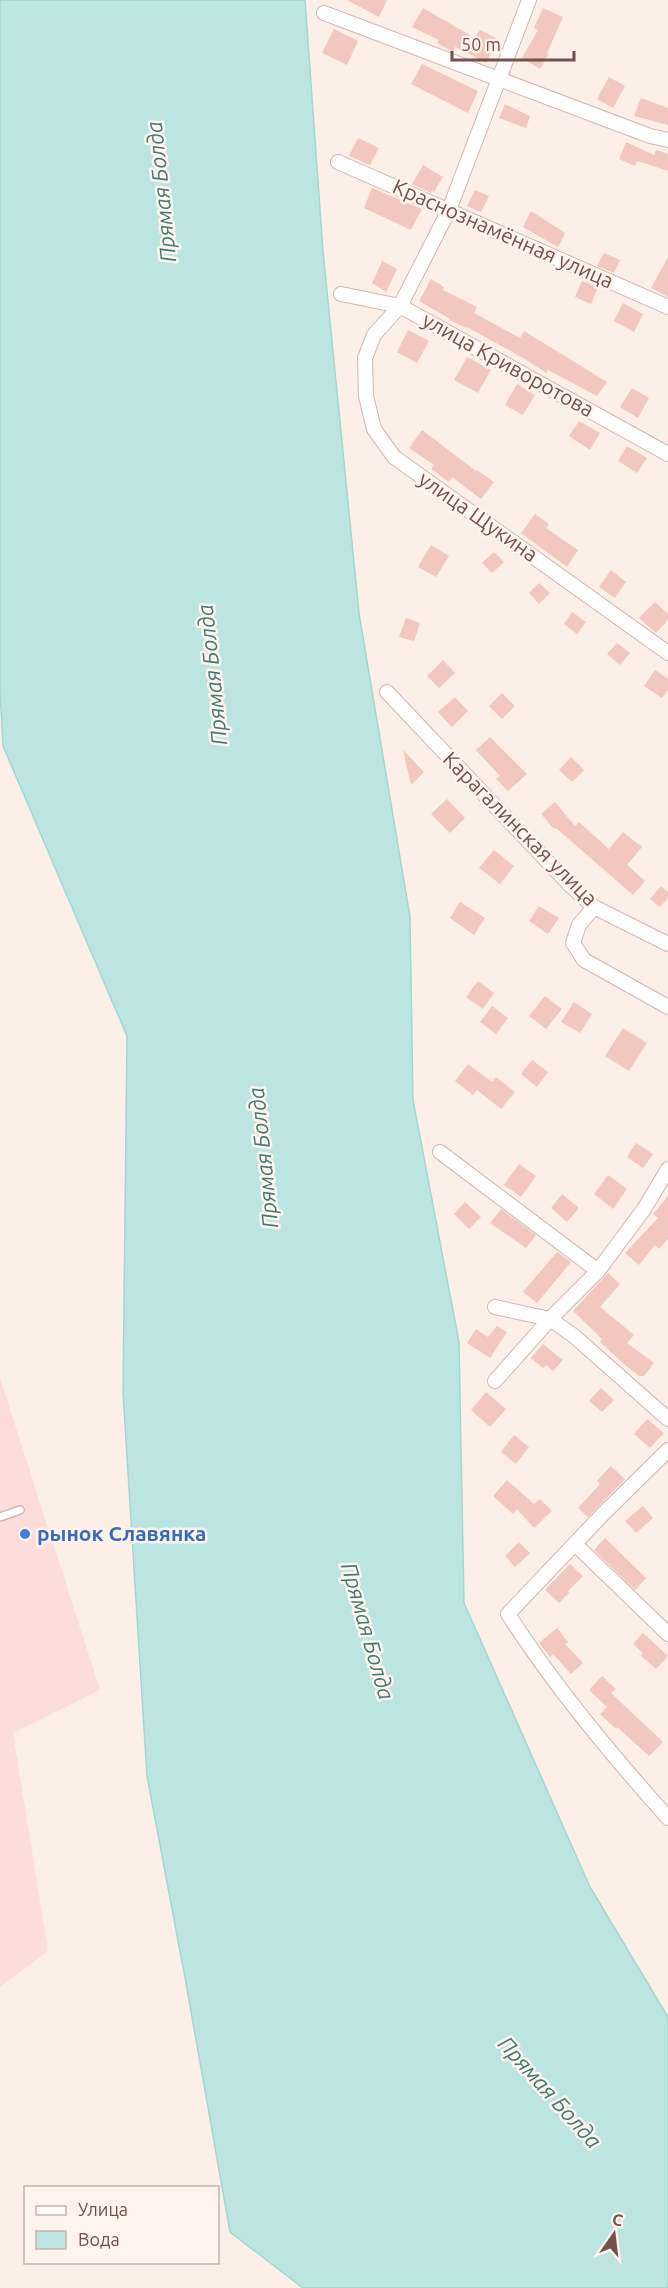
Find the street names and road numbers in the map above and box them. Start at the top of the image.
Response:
street label: Краснознамённая улица [389,174,617,293]
street label: улица Криворотова [419,307,598,421]
street label: улица Щукина [414,466,543,566]
street label: Карагалинская улица [439,746,603,910]

